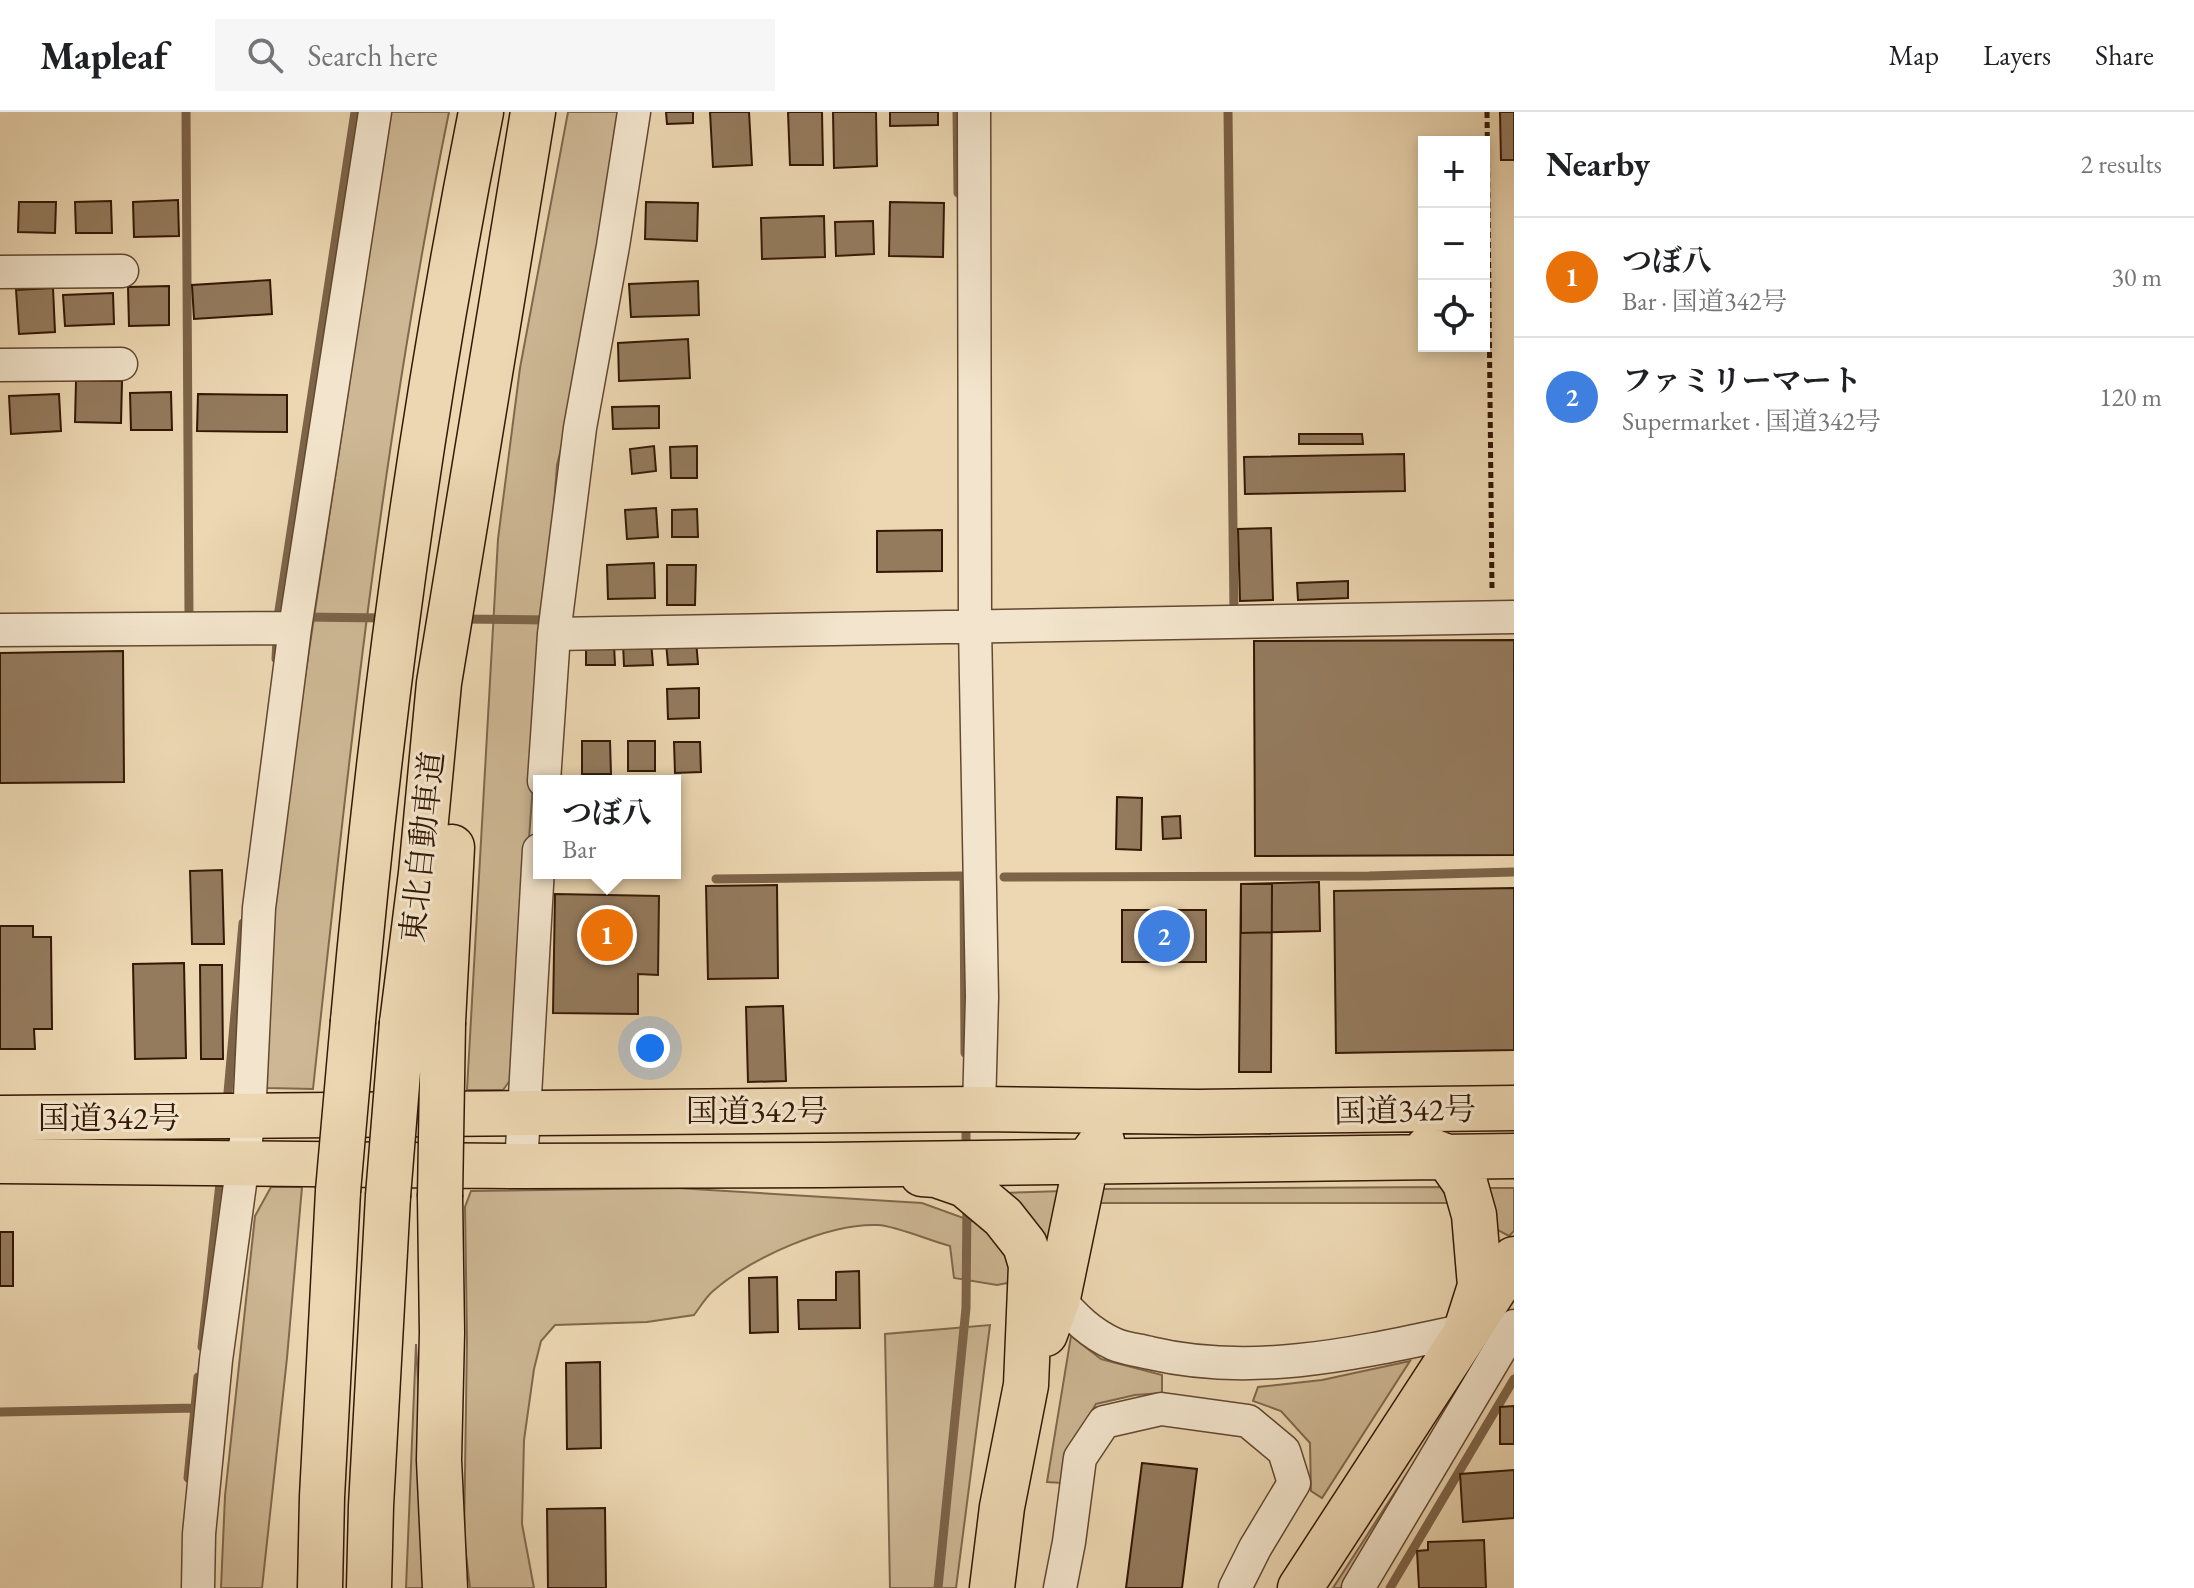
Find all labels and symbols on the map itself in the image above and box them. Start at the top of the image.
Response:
street label: 東北自動車道 [391,749,453,945]
pin: 1 [581,905,633,965]
pin: 2 [1138,906,1190,966]
your location [630,1028,670,1068]
street label: 国道342号 [1334,1088,1476,1132]
street label: 国道342号 [686,1090,828,1132]
street label: 国道342号 [38,1097,180,1139]

